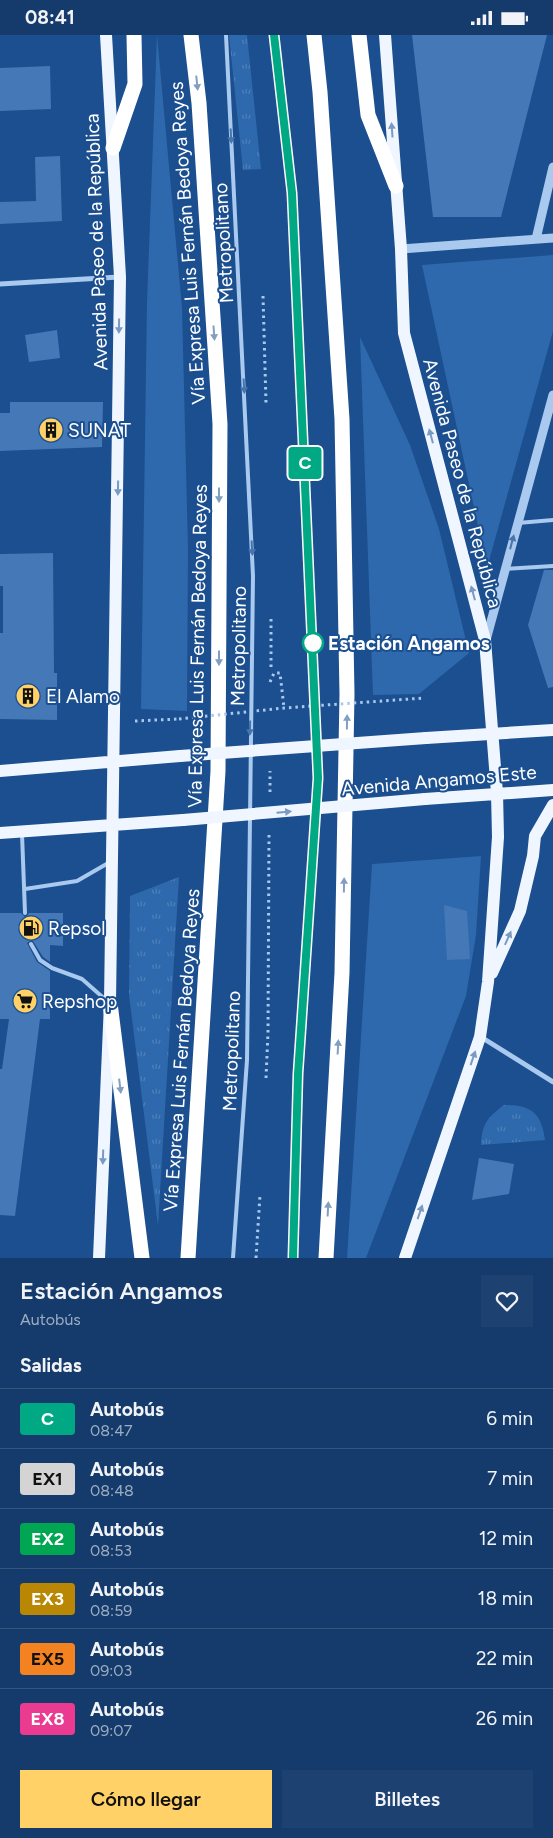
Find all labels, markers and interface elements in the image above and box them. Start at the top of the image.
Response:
text: 08:41 [25,6,75,29]
one-way arrow [193,76,201,92]
street label: Vía Expresa Luis Fernán Bedoya Reyes [165,81,210,405]
street label: Avenida Paseo de la República [81,113,112,371]
one-way arrow [388,122,396,138]
one-way arrow [228,128,236,144]
street label: Metropolitano [209,182,238,304]
one-way arrow [115,318,123,334]
one-way arrow [210,325,218,341]
street label: Avenida Paseo de la República [418,356,507,610]
one-way arrow [240,378,248,394]
building icon: SUNAT [38,417,64,443]
place label: SUNAT [68,419,131,442]
one-way arrow [427,428,435,443]
line badge: C [289,447,321,479]
text: C [298,452,312,474]
one-way arrow [113,480,121,496]
street label: Vía Expresa Luis Fernán Bedoya Reyes [183,484,212,808]
one-way arrow [215,487,223,503]
one-way arrow [509,535,517,550]
one-way arrow [248,540,256,556]
one-way arrow [469,585,477,600]
street label: Metropolitano [226,586,251,706]
marker: Estación Angamos [302,632,324,654]
place label: Estación Angamos [328,632,490,655]
one-way arrow [215,650,223,666]
building icon: El Alamo [15,683,41,709]
place label: El Alamo [46,685,120,708]
one-way arrow [343,714,351,730]
one-way arrow [246,720,254,736]
street label: Avenida Angamos Este [340,761,538,800]
one-way arrow [276,807,292,815]
one-way arrow [340,876,348,892]
street label: Vía Expresa Luis Fernán Bedoya Reyes [159,888,204,1212]
fuel station icon: Repsol [18,915,44,941]
place label: Repsol [48,917,106,940]
one-way arrow [504,931,512,945]
supermarket icon: Repshop [12,988,38,1014]
place label: Repshop [42,990,117,1013]
street label: Metropolitano [218,990,245,1112]
one-way arrow [334,1039,342,1055]
one-way arrow [469,1050,477,1065]
one-way arrow [116,1079,124,1095]
one-way arrow [99,1149,107,1165]
one-way arrow [325,1201,333,1217]
one-way arrow [417,1204,425,1219]
button: heart [481,1275,533,1327]
text: Estación Angamos [20,1276,223,1305]
text: Autobús [20,1310,81,1329]
text: Salidas [20,1354,82,1377]
text: Autobús [90,1398,164,1421]
text: 6 min [486,1407,533,1430]
text: C [41,1408,54,1430]
text: 08:47 [90,1421,133,1440]
text: Autobús [90,1458,164,1481]
text: 7 min [487,1467,533,1490]
text: EX1 [32,1468,63,1490]
text: 08:48 [90,1481,134,1500]
text: Autobús [90,1518,164,1541]
text: 12 min [479,1527,533,1550]
text: EX2 [31,1528,64,1550]
text: 08:53 [90,1541,132,1560]
text: Autobús [90,1578,164,1601]
text: 18 min [478,1587,533,1610]
text: EX3 [31,1588,64,1610]
text: 08:59 [90,1601,132,1620]
text: Autobús [90,1638,164,1661]
text: 22 min [476,1647,533,1670]
text: EX5 [31,1648,64,1670]
text: 09:03 [90,1661,132,1680]
text: Autobús [90,1698,164,1721]
text: 26 min [476,1707,533,1730]
text: EX8 [31,1708,64,1730]
text: 09:07 [90,1721,132,1740]
button: Cómo llegar [20,1770,272,1828]
button: Billetes [282,1770,533,1828]

